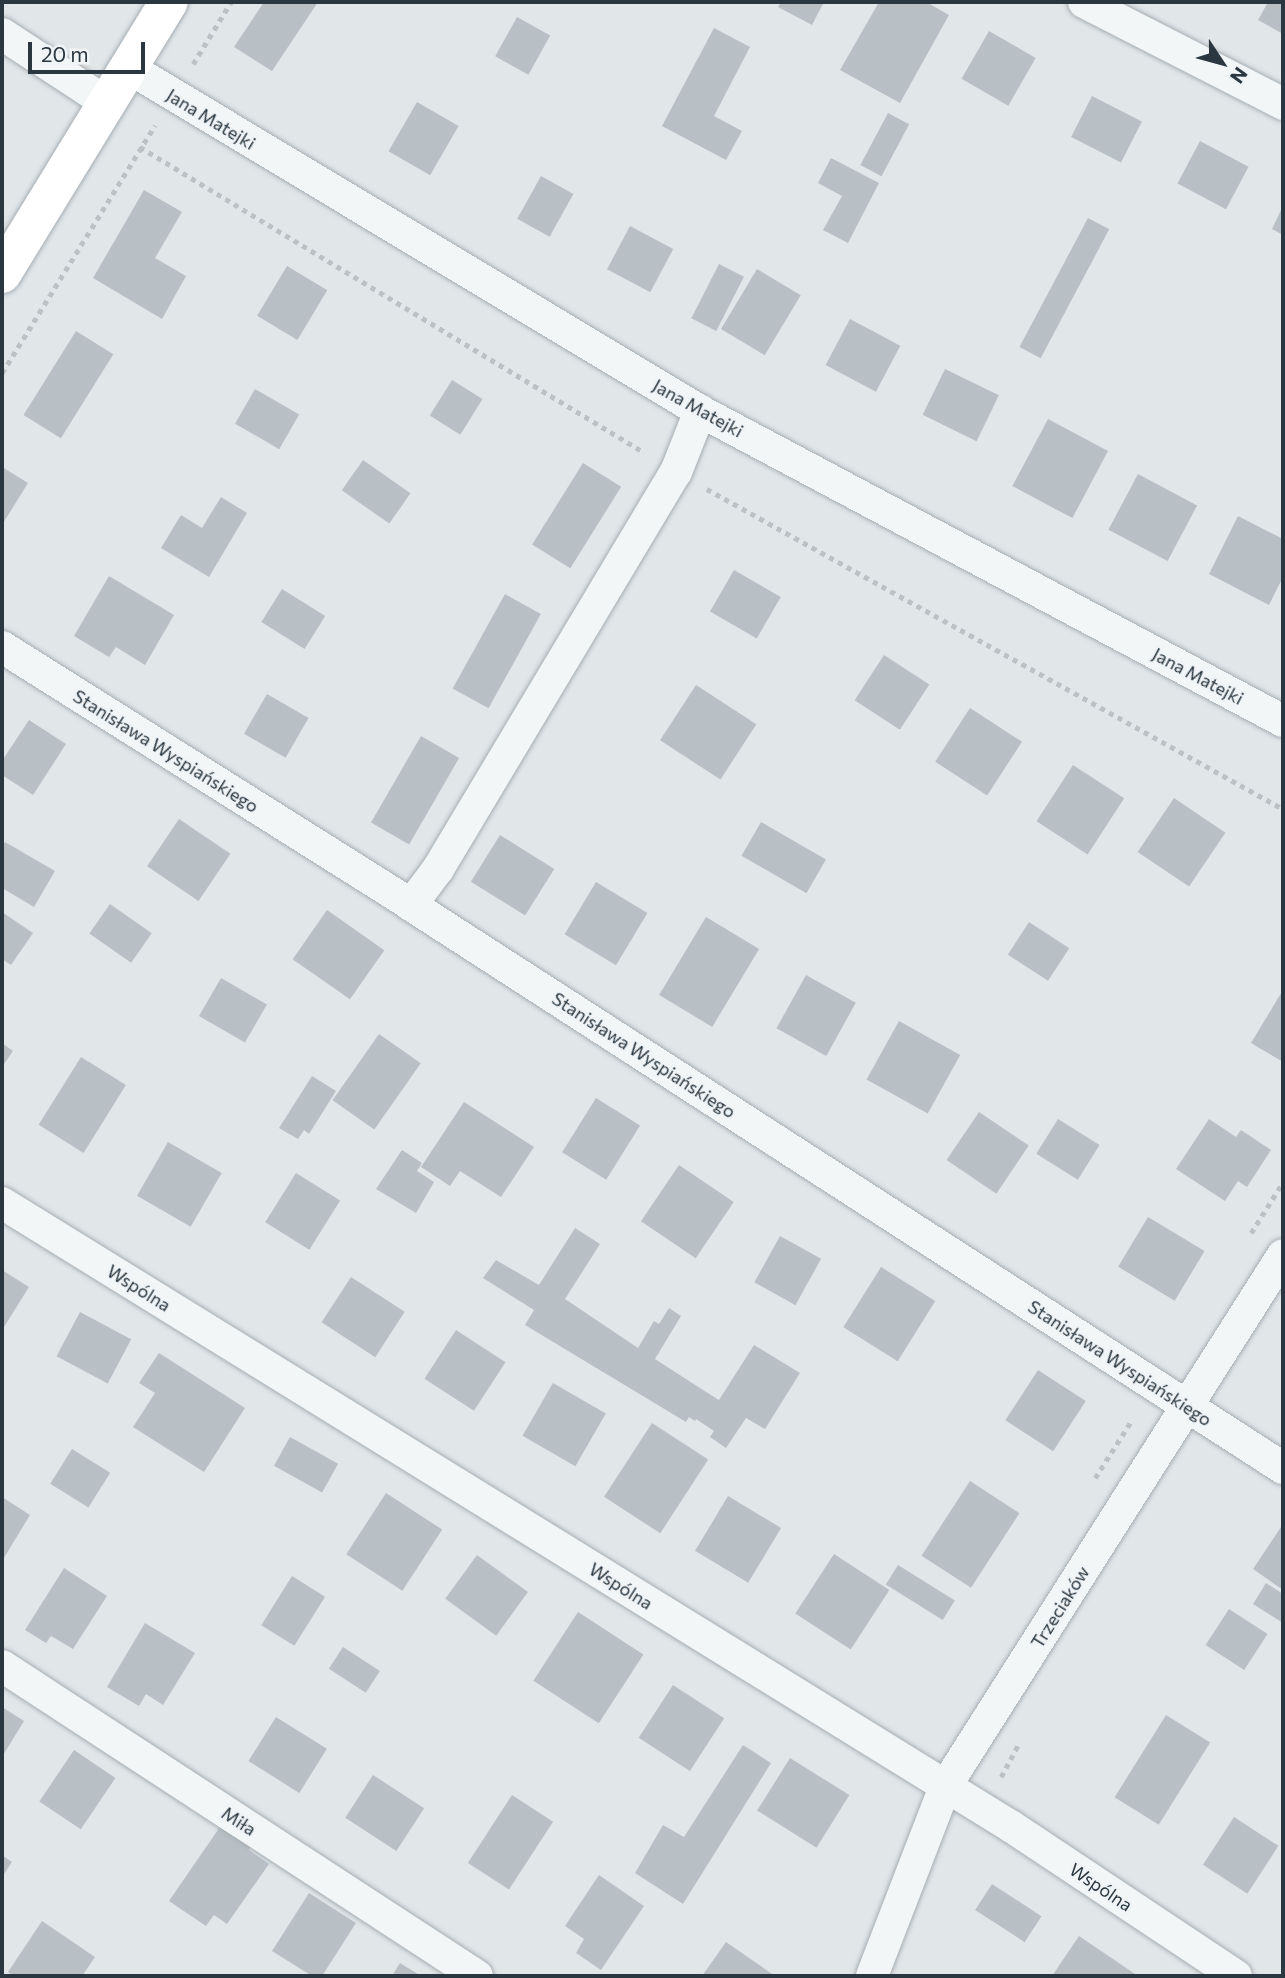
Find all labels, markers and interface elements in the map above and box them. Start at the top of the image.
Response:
scale bar [32,28,149,72]
north arrow [1187,28,1257,98]
text: 20 m [41,41,89,66]
text: N [1226,63,1253,88]
street label: Jana Matejki [163,84,259,154]
street label: Jana Matejki [649,374,747,442]
street label: Jana Matejki [1149,643,1247,709]
street label: Stanisława Wyspiańskiego [69,685,263,817]
street label: Stanisława Wyspiańskiego [548,988,740,1122]
street label: Wspólna [103,1260,175,1316]
street label: Stanisława Wyspiańskiego [1024,1296,1216,1430]
street label: Wspólna [585,1558,657,1614]
street label: Trzeciaków [1026,1562,1094,1652]
street label: Miła [218,1802,260,1840]
street label: Wspólna [1066,1858,1136,1916]

